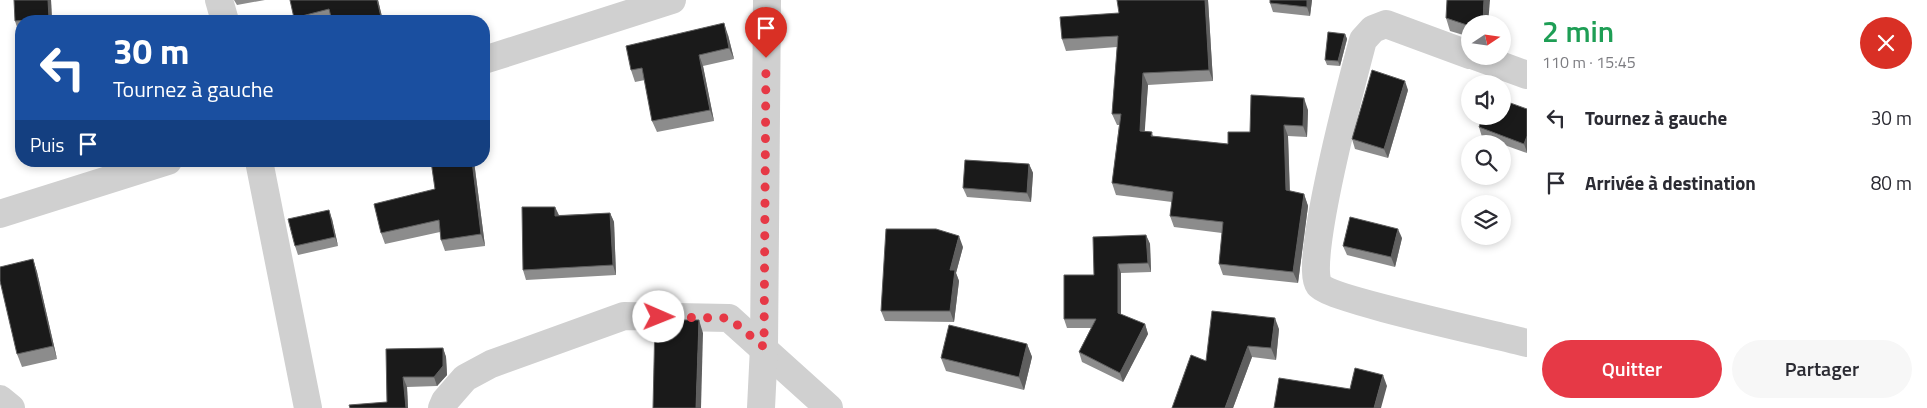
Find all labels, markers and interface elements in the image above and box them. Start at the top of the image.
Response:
pin [745,7,787,58]
text: 2 min [1542,8,1614,54]
icon: arrive [752,14,780,42]
north arrow [1461,15,1511,65]
map controls [1461,15,1511,245]
button: close [1860,17,1912,69]
text: 30 m [113,24,189,78]
icon: left [30,35,95,100]
text: 110 m · 15:45 [1542,50,1636,74]
text: Tournez à gauche [113,72,274,106]
button: sound [1461,75,1511,125]
text: Tournez à gauche [1585,103,1727,132]
text: 30 m [1871,103,1912,132]
icon: left [1542,104,1570,132]
text: Puis [30,130,64,159]
icon: arrive [74,130,102,158]
button: search [1461,135,1511,185]
text: Arrivée à destination [1585,168,1756,197]
text: 80 m [1871,168,1912,197]
icon: arrive [1542,169,1570,197]
button: layers [1461,195,1511,245]
position arrow [632,290,684,342]
button: Quitter [1542,340,1722,398]
button: Partager [1732,340,1912,398]

